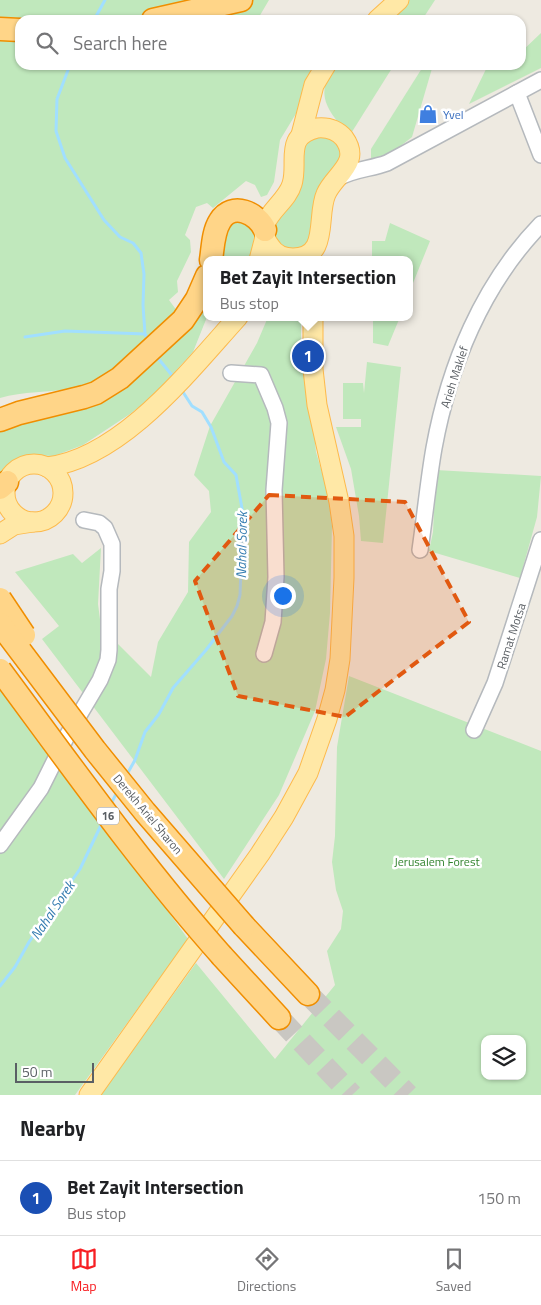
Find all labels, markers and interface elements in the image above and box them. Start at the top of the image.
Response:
search box [15,15,526,70]
text: Search here [73,28,167,57]
icon: search [33,29,61,57]
shop icon: Yvel [417,103,439,125]
place label: Yvel [443,105,463,124]
popup [203,256,413,321]
text: Bet Zayit Intersection [220,262,396,291]
text: Bus stop [220,291,279,315]
pin: 1 [292,337,324,375]
street label: Arieh Maklef [435,344,473,410]
water label: Nahal Sorek [230,510,252,579]
your location [270,583,296,609]
street label: Ramat Motsa [491,601,531,671]
street label: Derekh Ariel Sharon [109,770,187,858]
road number: 16 [97,808,119,824]
park label: Jerusalem Forest [394,852,480,871]
water label: Nahal Sorek [25,875,80,944]
map controls [481,1035,526,1080]
button: layers [481,1035,526,1080]
scale bar [15,1060,94,1083]
text: 50 m [22,1061,52,1082]
text: Nearby [20,1112,85,1144]
text: Bet Zayit Intersection [67,1172,244,1201]
text: 1 [32,1186,40,1210]
text: 150 m [477,1186,521,1210]
text: Bus stop [67,1201,126,1225]
tab: Map [70,1245,98,1296]
tab: Directions [237,1245,296,1296]
tab: Saved [436,1245,471,1296]

